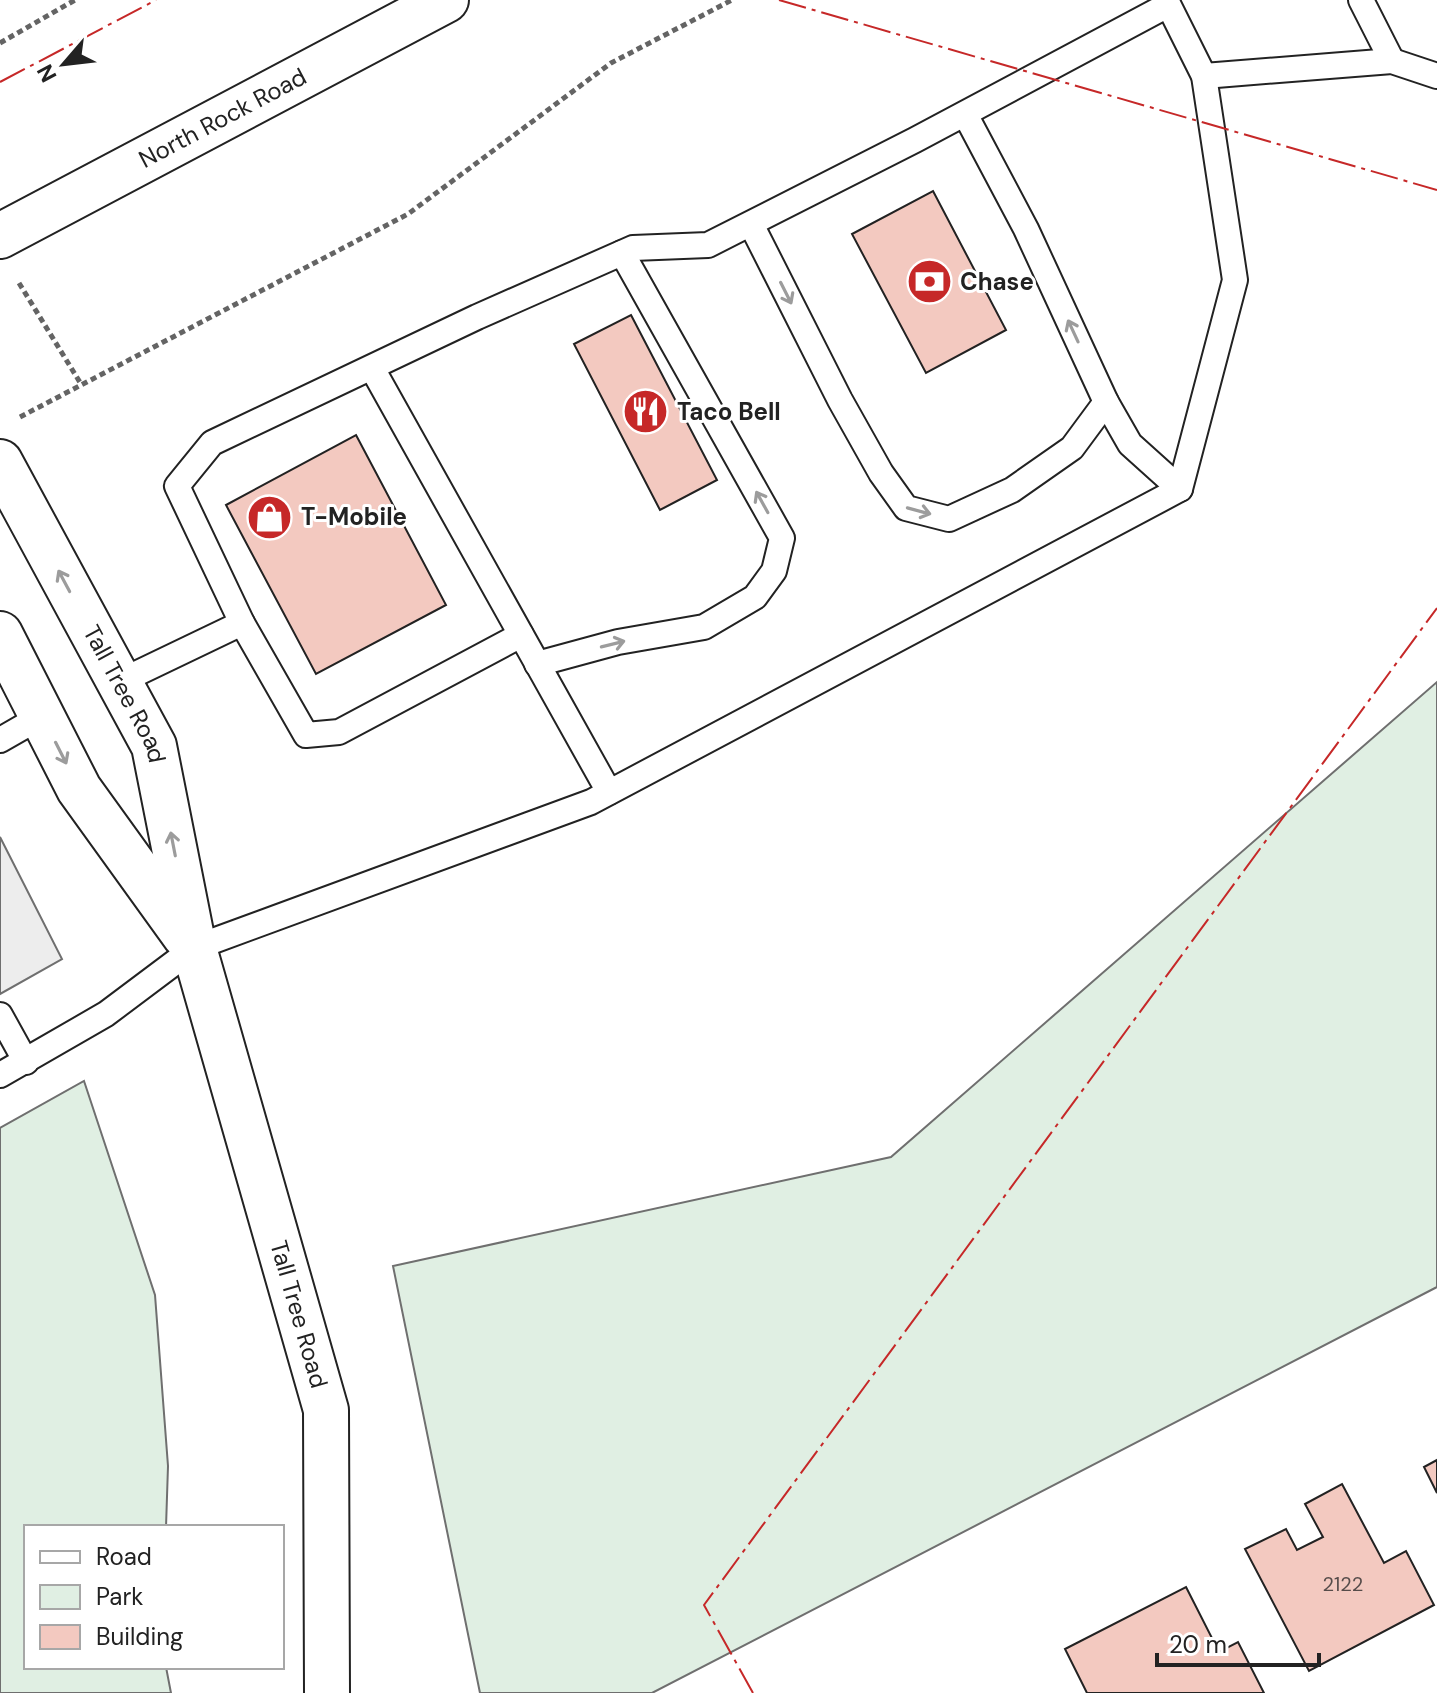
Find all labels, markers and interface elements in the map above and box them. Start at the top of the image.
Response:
north arrow [24,24,104,104]
text: N [30,59,63,87]
street label: North Rock Road [133,61,312,175]
bank icon: Chase [905,258,953,306]
place label: Chase [960,266,1034,297]
one-way arrow [779,281,794,305]
one-way arrow [1065,320,1080,344]
restaurant icon: Taco Bell [622,388,670,436]
place label: Taco Bell [677,396,781,427]
one-way arrow [754,491,770,514]
shop icon: T-Mobile [246,493,294,541]
place label: T-Mobile [301,501,407,532]
one-way arrow [906,505,932,520]
one-way arrow [56,569,71,593]
street label: Tall Tree Road [76,620,173,766]
one-way arrow [599,636,625,651]
one-way arrow [53,741,69,765]
one-way arrow [165,832,180,857]
street label: Tall Tree Road [263,1237,335,1392]
legend [24,1525,284,1669]
text: Road [96,1541,152,1572]
house number: 2122 [1323,1571,1363,1597]
text: Park [96,1581,143,1612]
scale bar [1157,1617,1319,1667]
text: Building [96,1621,183,1652]
text: 20 m [1169,1629,1227,1660]

